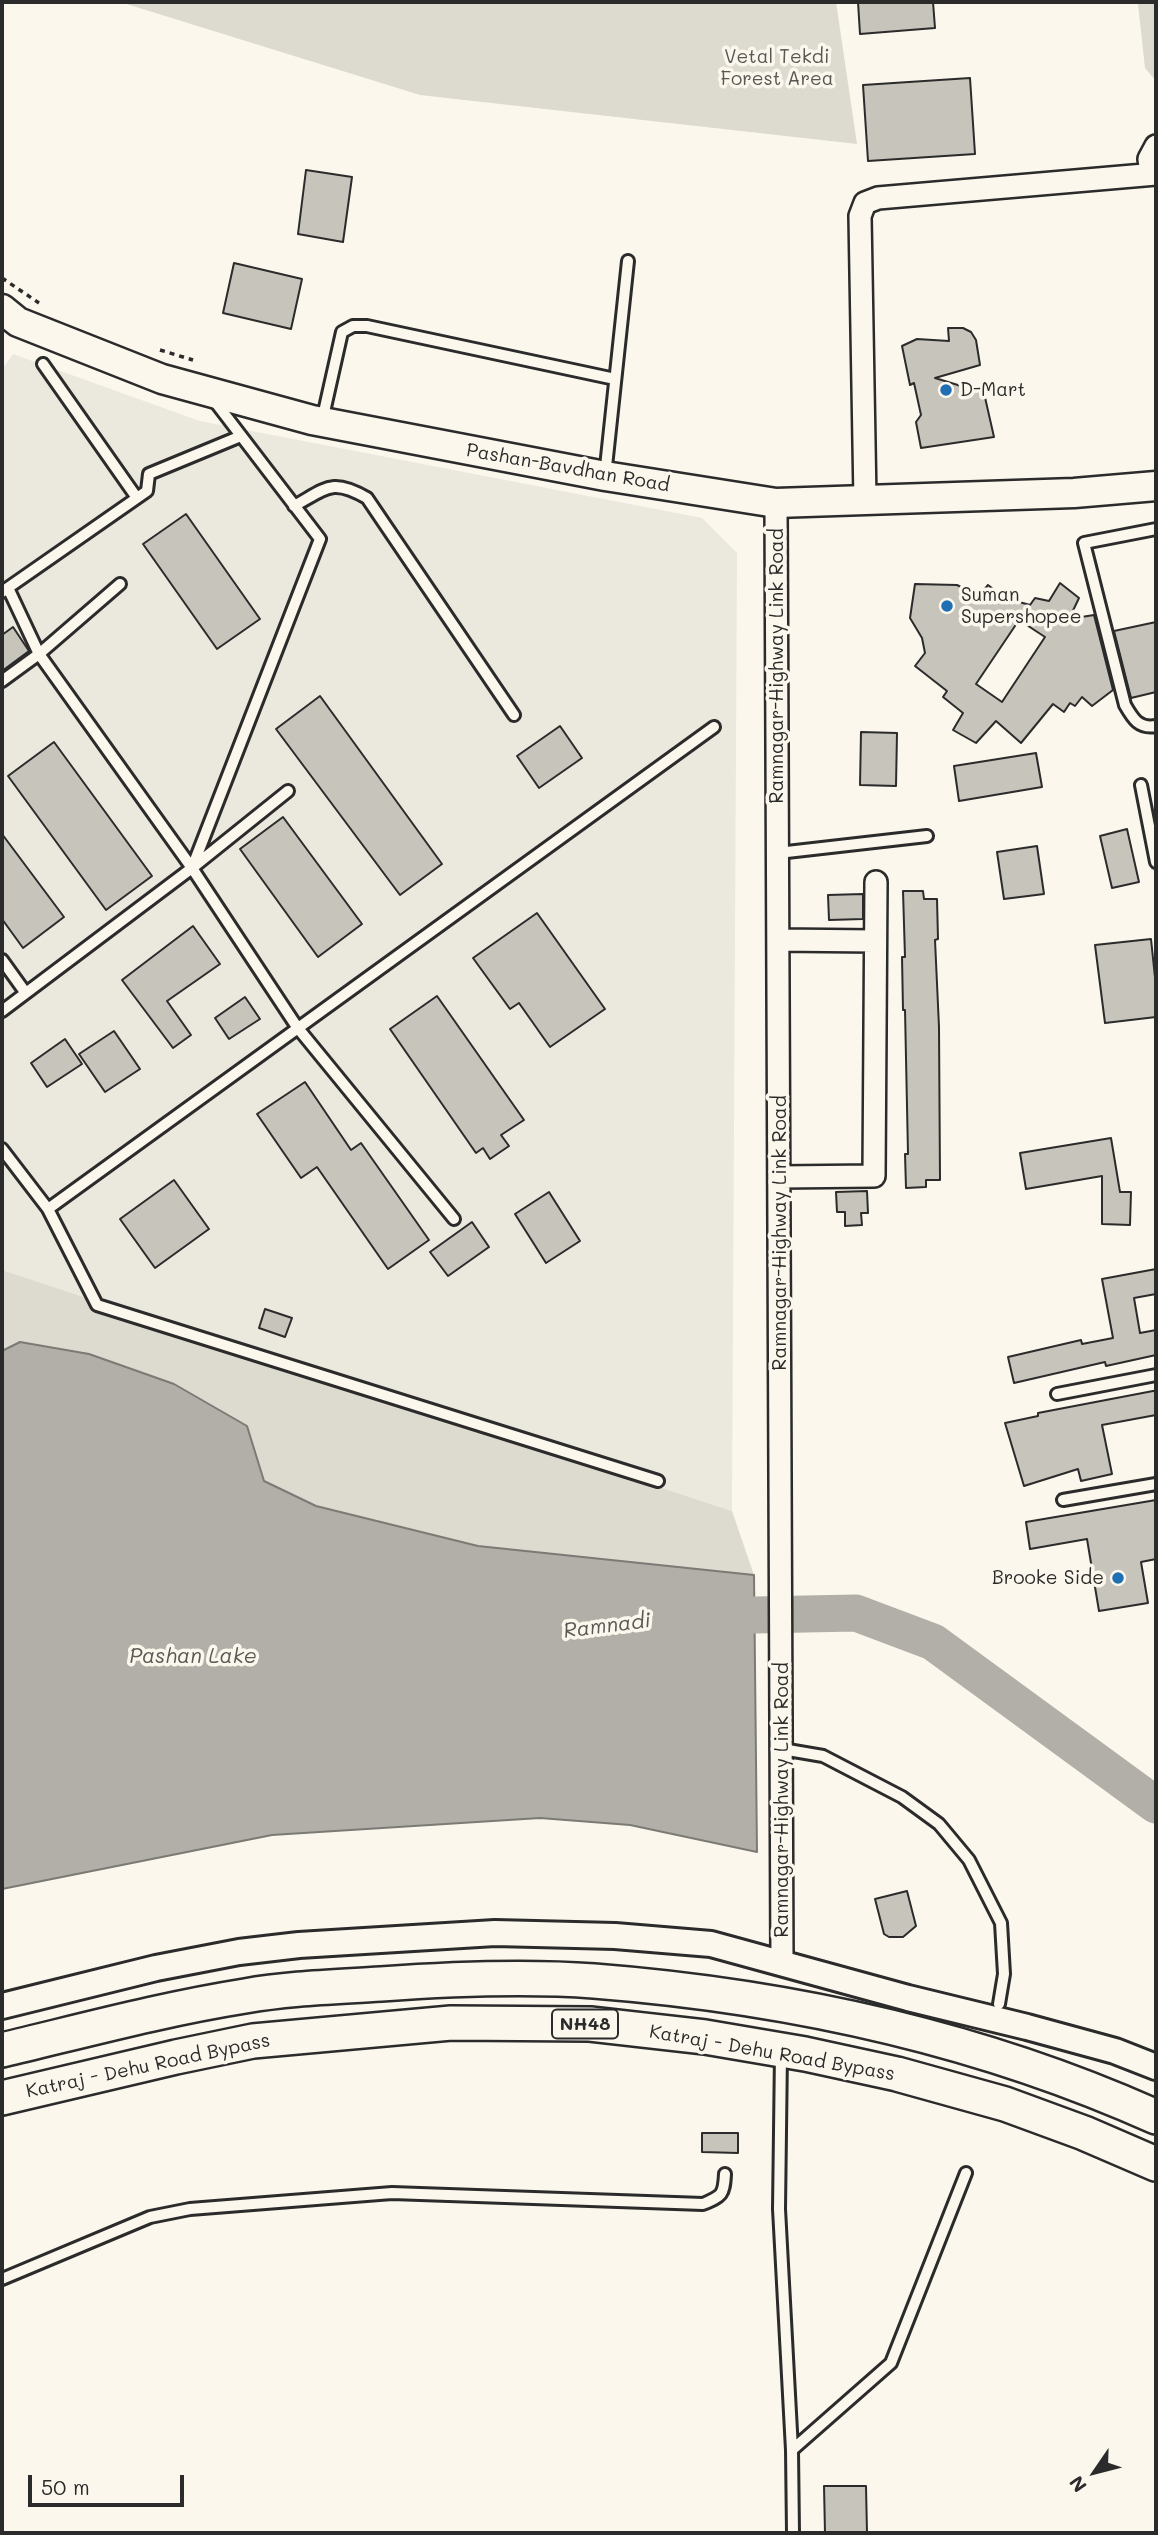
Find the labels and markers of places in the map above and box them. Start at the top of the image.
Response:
place label: D-Mart [960,379,1026,401]
marker: D-Mart [938,382,954,398]
place label: Suman Supershopee [961,584,1082,628]
marker: Suman Supershopee [939,598,955,614]
place label: Brooke Side [992,1567,1104,1589]
marker: Brooke Side [1110,1570,1126,1586]

